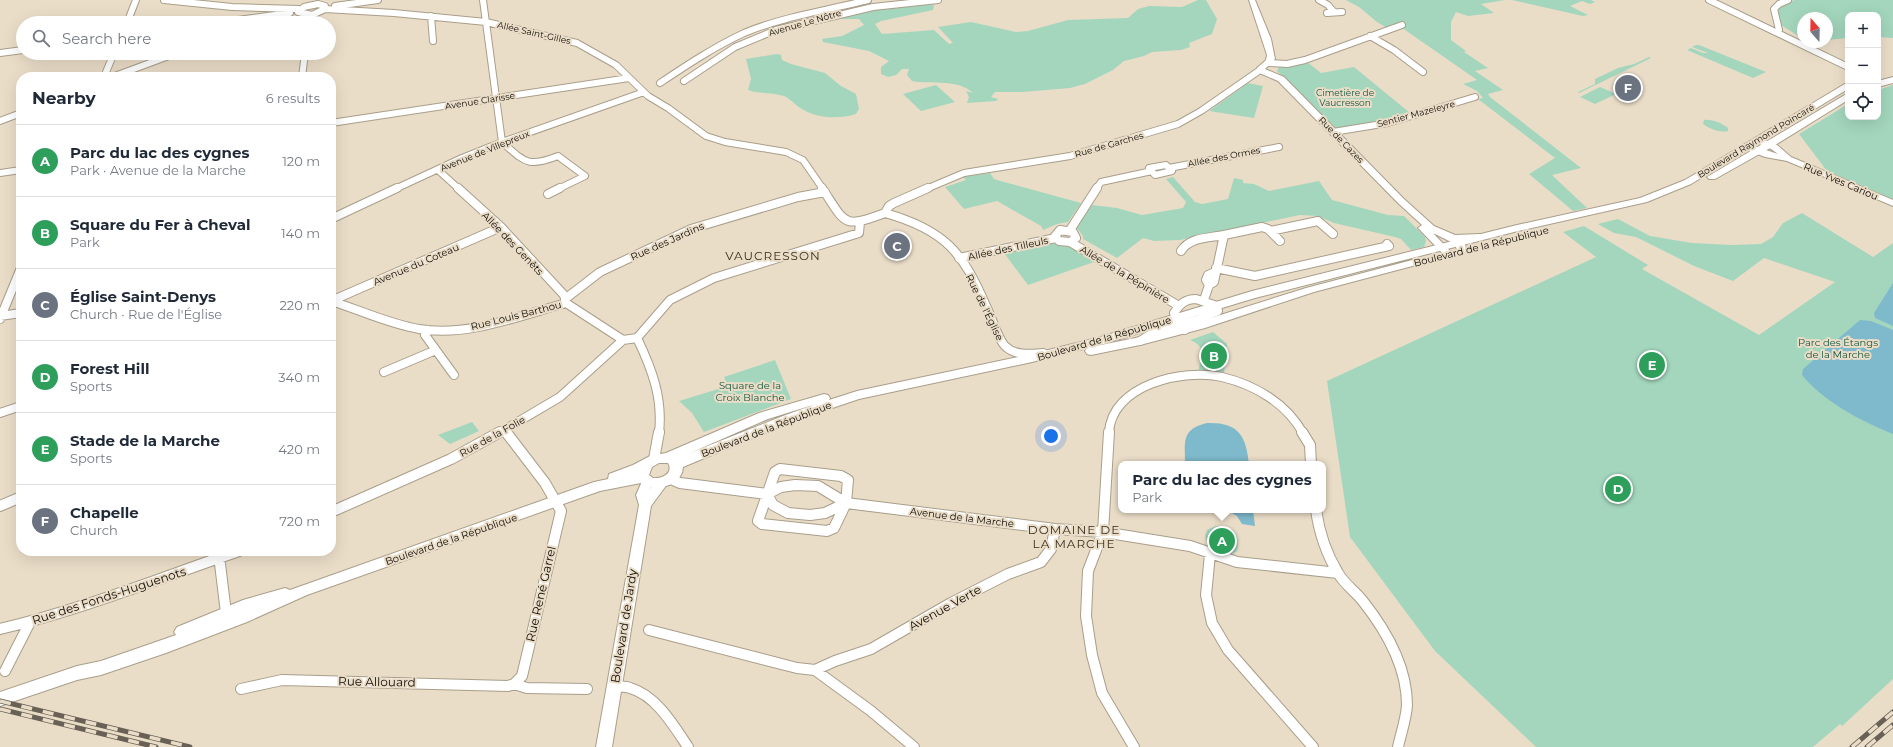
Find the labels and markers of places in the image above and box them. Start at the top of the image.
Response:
pin: F [1615,73,1641,103]
pin: C [884,231,910,261]
pin: B [1201,341,1227,371]
pin: E [1639,350,1665,380]
pin: D [1605,474,1631,504]
pin: A [1209,526,1235,556]

